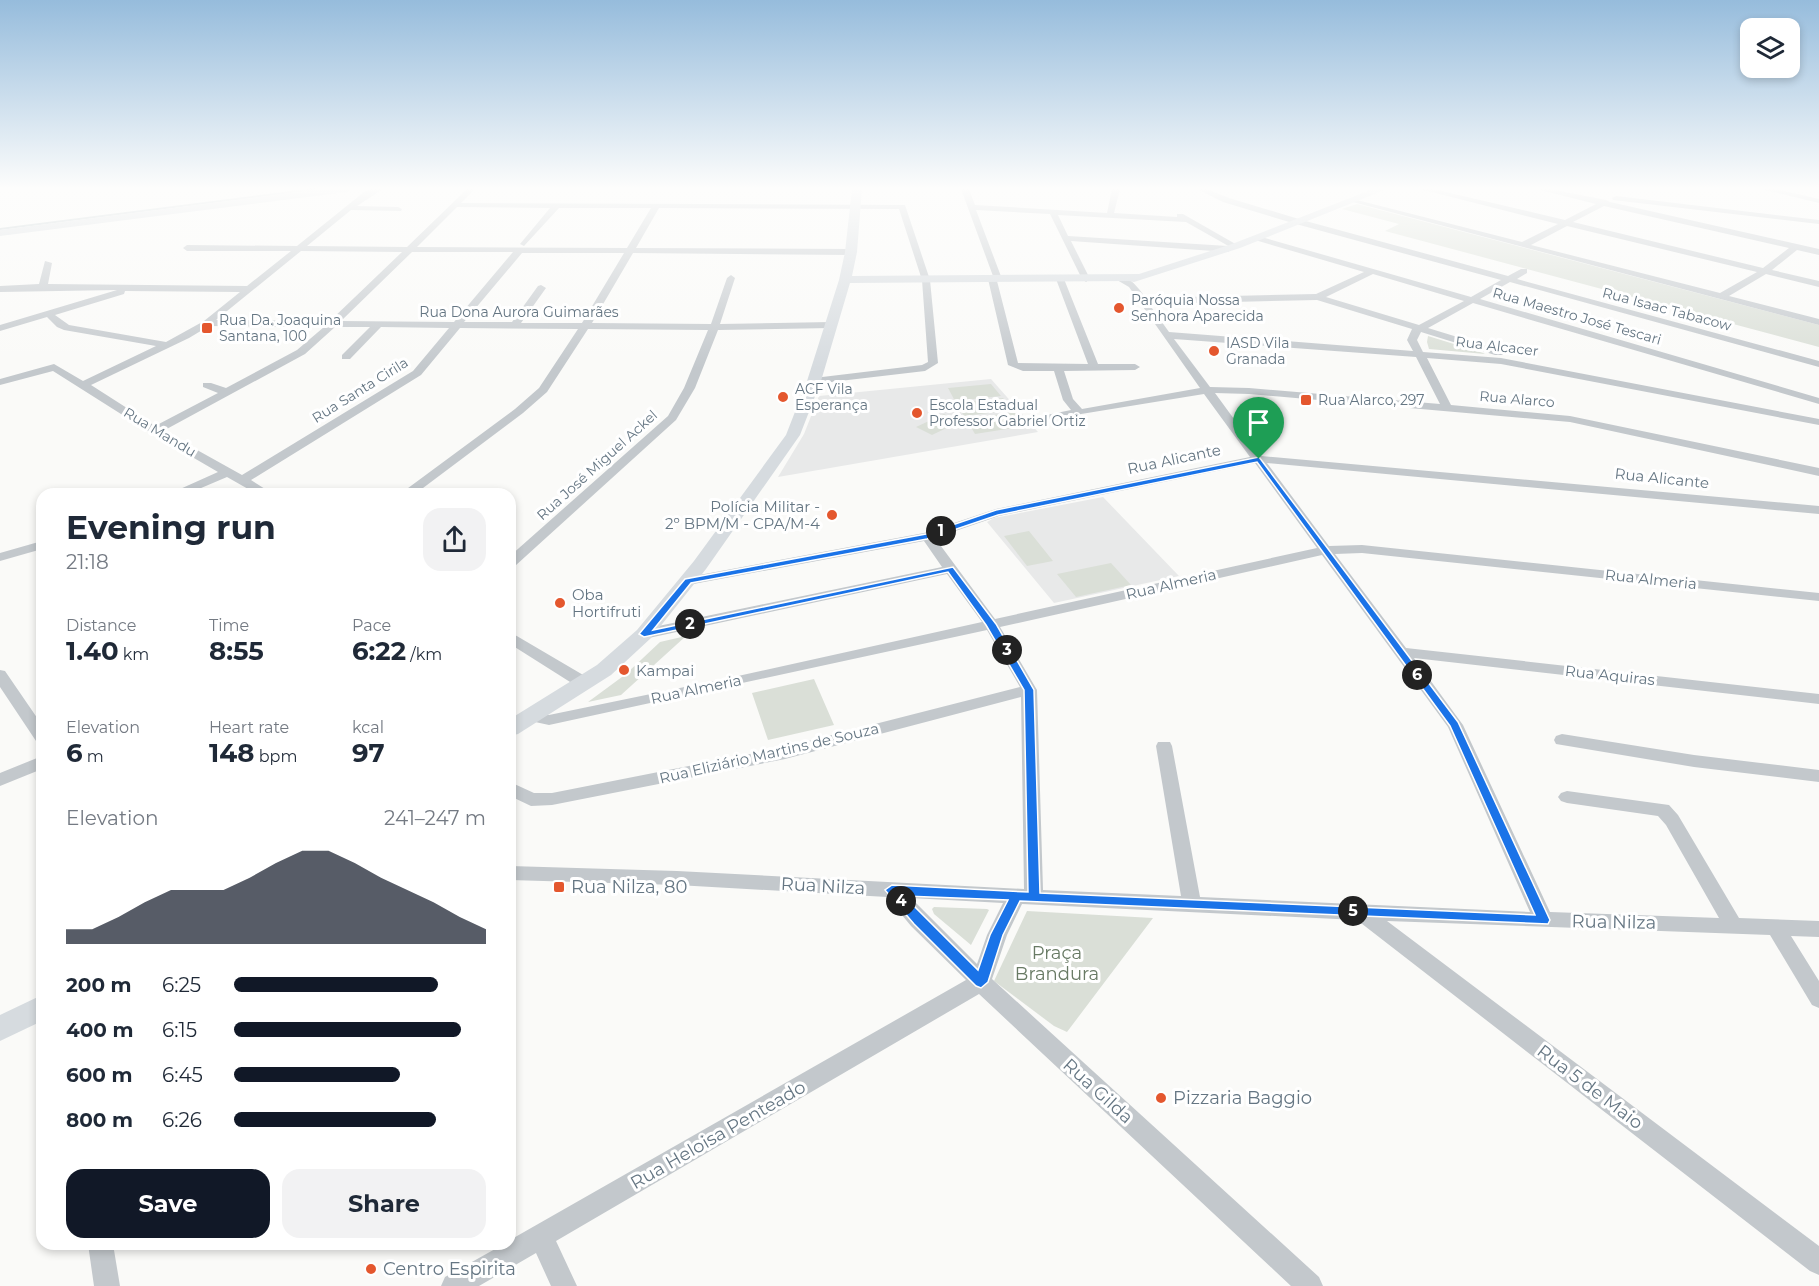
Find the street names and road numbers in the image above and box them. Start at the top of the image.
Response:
street label: Rua Maestro José Tescari [1491,283,1663,349]
street label: Rua Isaac Tabacow [1601,283,1734,335]
street label: Rua Dona Aurora Guimarães [419,303,619,321]
street label: Rua Alcacer [1455,332,1540,360]
street label: Rua Santa Cirila [309,353,411,427]
street label: Rua Alarco [1479,387,1556,411]
street label: Rua Mandu [120,403,200,461]
street label: Rua José Miguel Ackel [533,406,661,524]
street label: Rua Alicante [1126,440,1222,478]
street label: Rua Alicante [1614,464,1710,492]
street label: Rua Almeria [1124,564,1218,604]
street label: Rua Almeria [1604,565,1698,593]
street label: Rua Aquiras [1564,661,1656,689]
street label: Rua Almeria [649,670,743,708]
street label: Rua Eliziário Martins de Souza [657,718,881,788]
street label: Rua Nilza [780,873,866,899]
street label: Rua Nilza [1572,910,1656,934]
street label: Rua 5 de Maio [1533,1040,1647,1134]
street label: Rua Gilda [1058,1054,1138,1128]
street label: Rua Heloisa Penteado [627,1076,809,1194]

